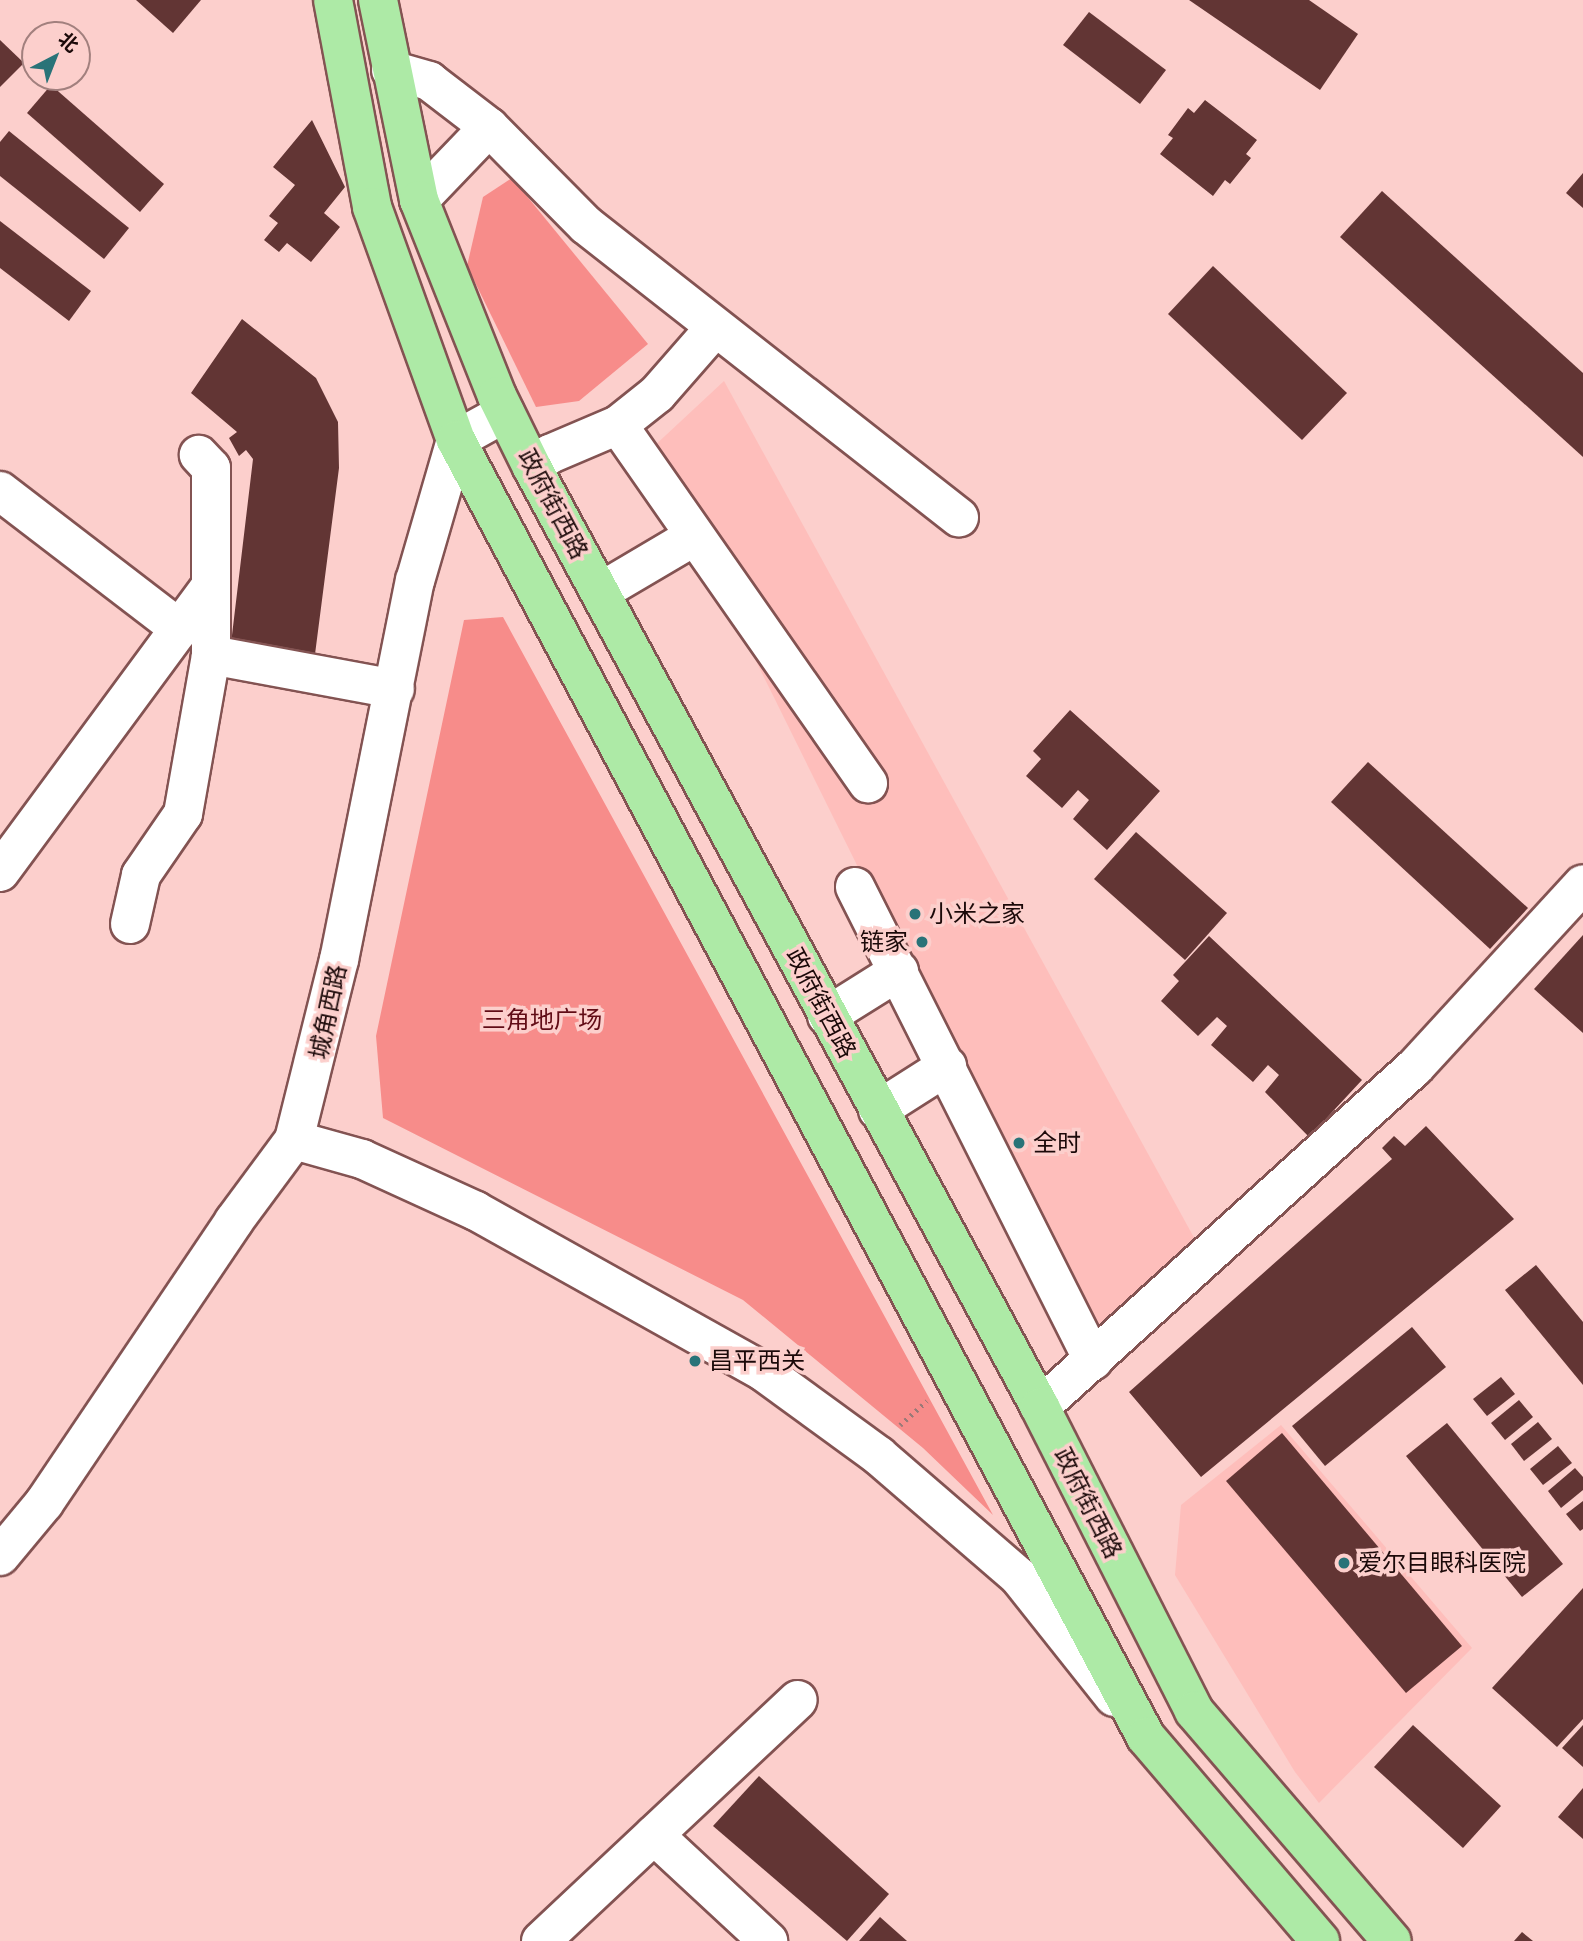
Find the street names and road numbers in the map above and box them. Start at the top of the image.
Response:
street label: 政府街西路 [512,444,594,564]
street label: 政府街西路 [780,943,862,1063]
street label: 城角西路 [304,962,352,1062]
street label: 政府街西路 [1048,1443,1128,1563]

